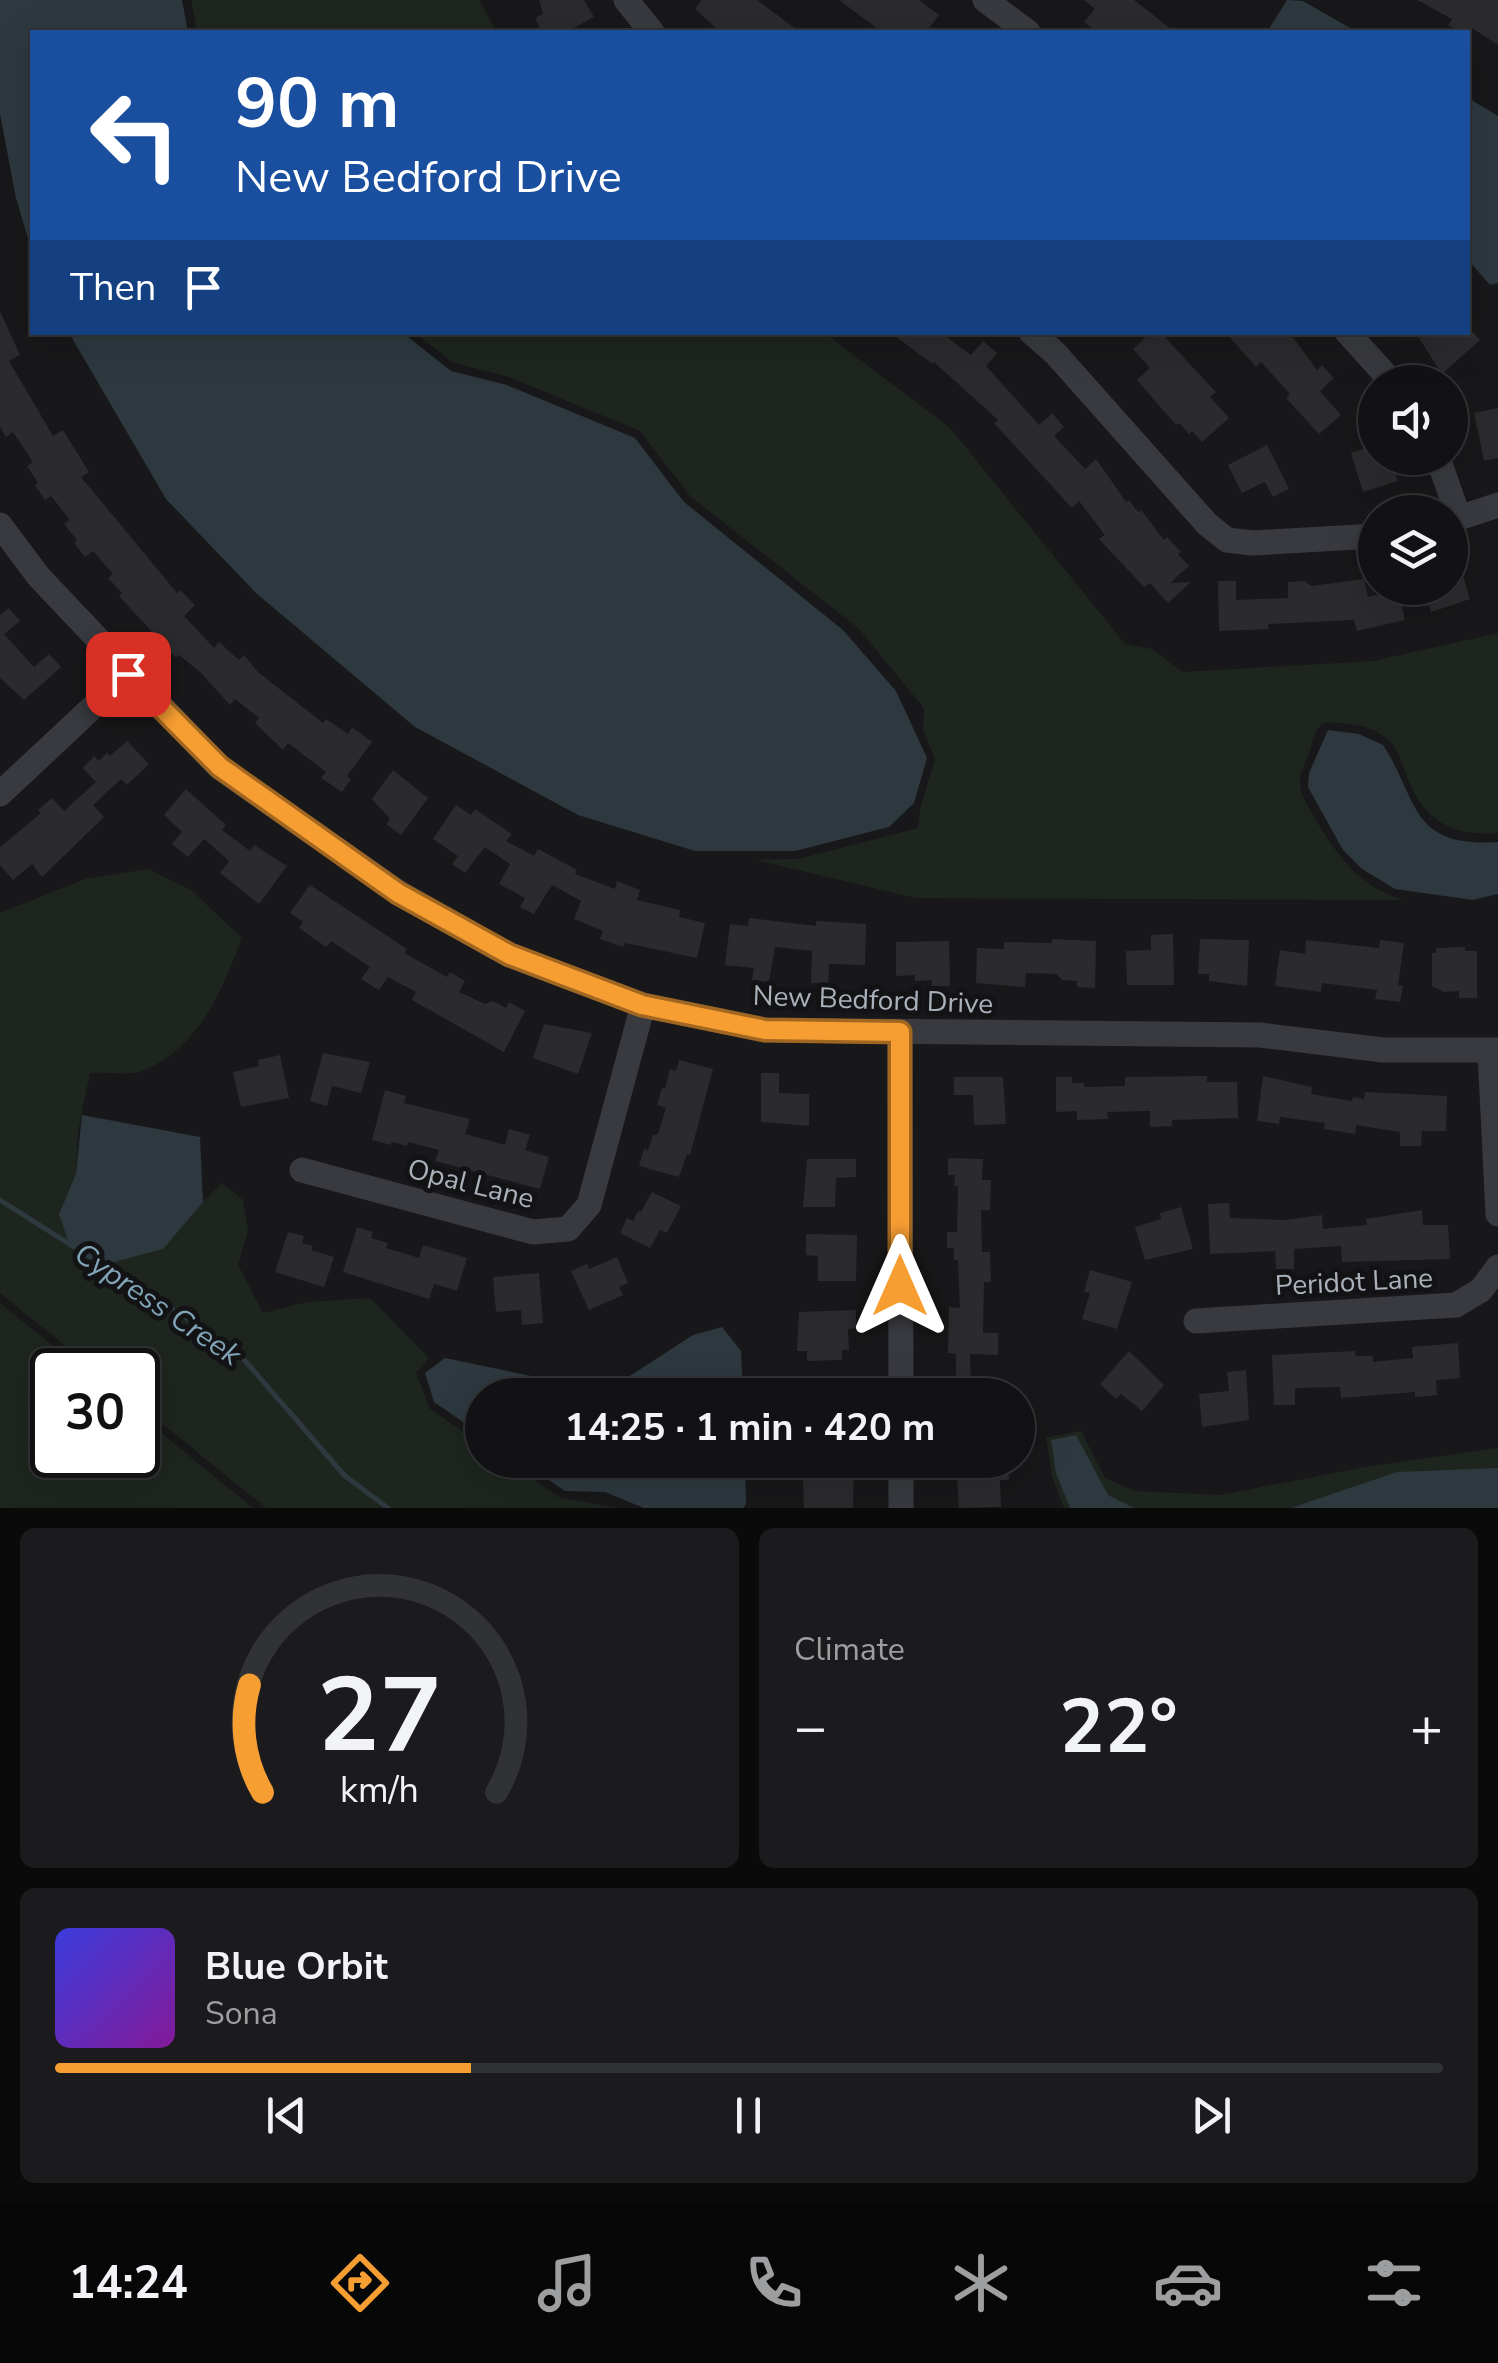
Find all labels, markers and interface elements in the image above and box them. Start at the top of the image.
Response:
text: 90 m [235,56,399,152]
icon: left [70,70,200,200]
text: New Bedford Drive [235,147,622,208]
icon: arrive [176,260,231,315]
text: Then [70,262,156,313]
map controls [1358,365,1468,605]
button: sound [1358,365,1468,475]
button: layers [1358,495,1468,605]
pin [86,632,171,717]
icon: arrive [101,647,156,702]
street label: New Bedford Drive [752,977,994,1023]
street label: Opal Lane [404,1150,538,1218]
water label: Cypress Creek [66,1233,250,1376]
position arrow [848,1234,952,1338]
street label: Peridot Lane [1274,1259,1434,1305]
speed limit sign: 30 [30,1348,160,1478]
text: 14:25 · 1 min · 420 m [565,1402,935,1453]
text: Climate [794,1628,905,1671]
text: 27 [317,1645,442,1787]
text: 22° [1059,1676,1178,1778]
text: − [794,1690,827,1765]
text: + [1410,1690,1443,1765]
text: km/h [340,1766,419,1815]
text: Blue Orbit [205,1941,388,1992]
text: Sona [205,1992,278,2035]
icon: previous [259,2088,314,2143]
icon: pause [721,2088,776,2143]
icon: next [1184,2088,1239,2143]
icon: directions [325,2248,395,2318]
icon: music [532,2248,602,2318]
icon: phone [739,2248,809,2318]
icon: climate [946,2248,1016,2318]
icon: car [1153,2248,1223,2318]
icon: filters [1359,2248,1429,2318]
text: 14:24 [68,2253,188,2314]

